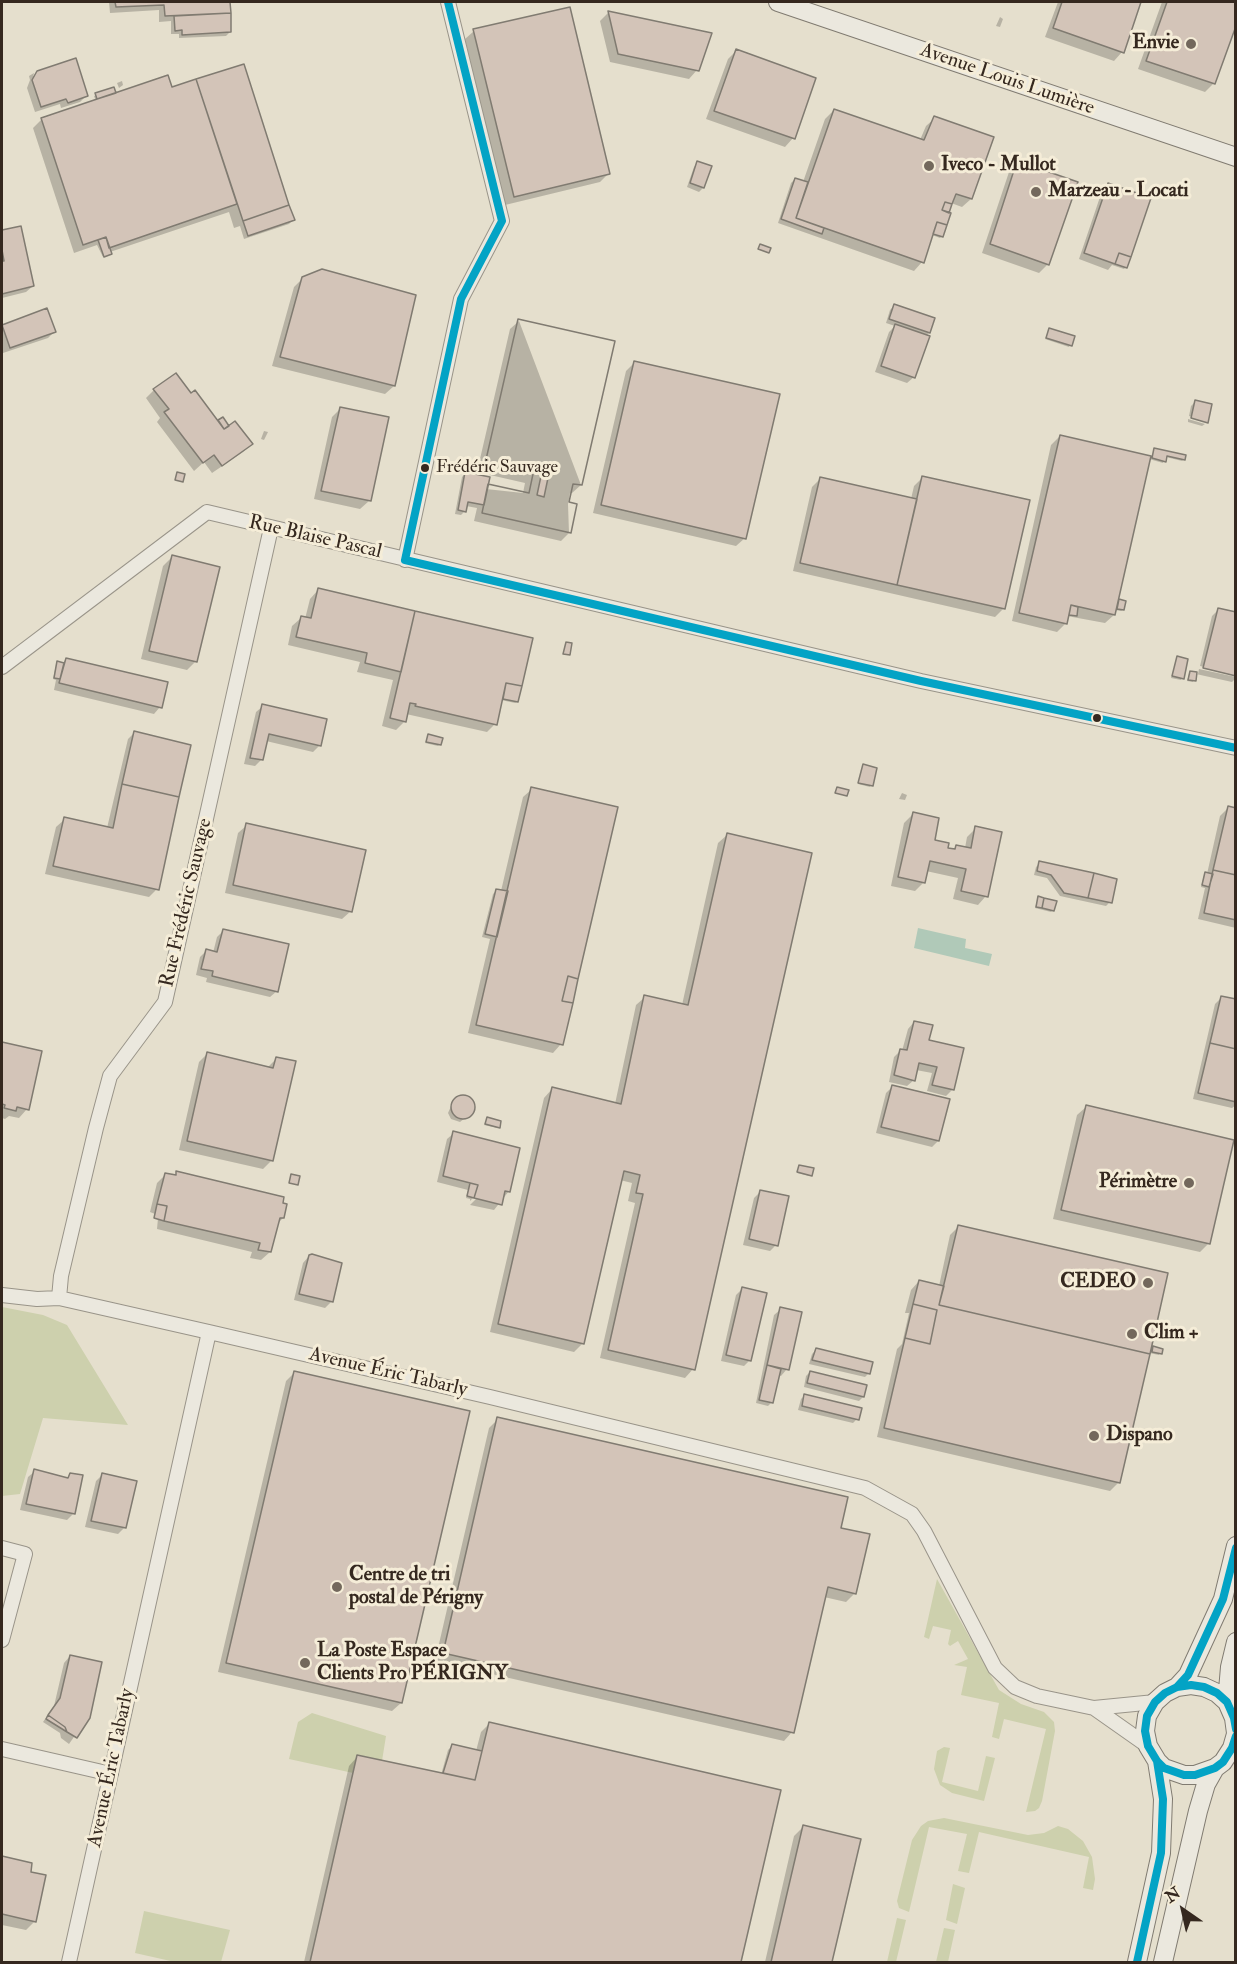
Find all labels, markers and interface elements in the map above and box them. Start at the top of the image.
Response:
place label: Envie [1132,32,1179,56]
marker: Envie [1184,37,1198,51]
street label: Avenue Louis Lumière [917,39,1097,121]
place label: Iveco - Mullot [941,154,1056,178]
marker: Iveco - Mullot [922,159,936,173]
place label: Marzeau - Locati [1048,180,1189,204]
marker: Marzeau - Locati [1029,185,1043,199]
place label: Frédéric Sauvage [436,457,558,479]
marker: Frédéric Sauvage [419,462,431,474]
street label: Rue Blaise Pascal [246,511,384,565]
unlabelled marker [1091,712,1103,724]
street label: Rue Frédéric Sauvage [156,816,218,990]
place label: Périmètre [1099,1171,1177,1195]
marker: Périmètre [1182,1176,1196,1190]
place label: CEDEO [1060,1271,1136,1295]
marker: CEDEO [1141,1276,1155,1290]
place label: Clim + [1144,1322,1199,1346]
marker: Clim + [1125,1327,1139,1341]
street label: Avenue Éric Tabarly [307,1343,469,1403]
place label: Dispano [1106,1424,1173,1448]
marker: Dispano [1087,1429,1101,1443]
place label: Centre de tri postal de Périgny [349,1564,483,1611]
marker: Centre de tri postal de Périgny [330,1580,344,1594]
place label: La Poste Espace Clients Pro PÉRIGNY [317,1640,508,1687]
marker: La Poste Espace Clients Pro PÉRIGNY [298,1656,312,1670]
street label: Avenue Éric Tabarly [83,1686,141,1850]
north arrow [1153,1880,1213,1940]
text: N [1161,1883,1184,1907]

